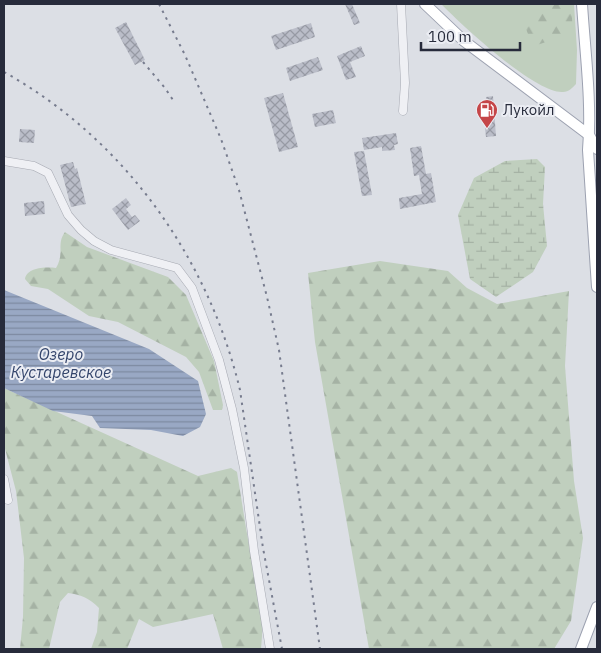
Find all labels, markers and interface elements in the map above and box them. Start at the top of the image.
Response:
scale bar [421,20,520,52]
text: 100 m [428,27,472,46]
fuel station icon: Лукойл [475,98,499,129]
place label: Лукойл [503,100,554,119]
water label: Озеро Кустаревское [11,344,111,382]

